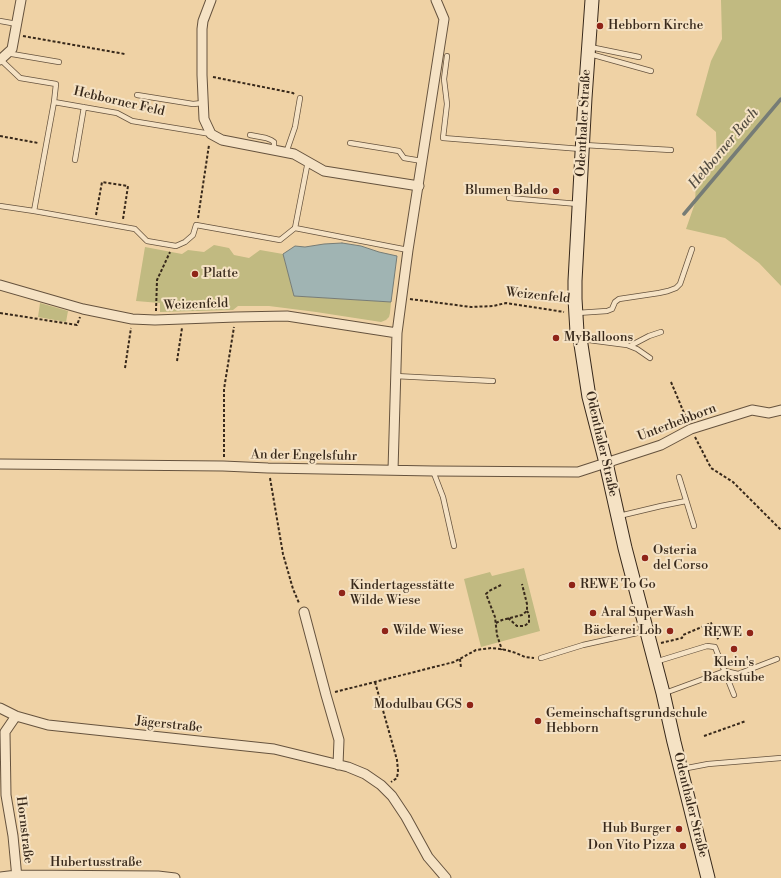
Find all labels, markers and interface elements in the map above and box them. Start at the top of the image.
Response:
place label: Hebborn Kirche [608,18,703,34]
marker: Hebborn Kirche [595,21,605,31]
street label: Odenthaler Straße [573,69,595,177]
street label: Hebborner Feld [72,84,166,120]
water label: Hebborner Bach [685,105,763,193]
place label: Blumen Baldo [465,183,548,199]
marker: Blumen Baldo [551,186,561,196]
place label: Platte [203,266,238,282]
marker: Platte [190,269,200,279]
street label: Weizenfeld [505,285,571,307]
street label: Weizenfeld [163,296,229,314]
place label: MyBalloons [564,330,633,346]
marker: MyBalloons [551,333,561,343]
street label: Odenthaler Straße [581,390,621,498]
street label: Unterhebborn [635,401,719,445]
street label: An der Engelsfuhr [251,447,357,465]
place label: Osteria del Corso [653,543,708,574]
marker: Osteria del Corso [640,553,650,563]
place label: REWE To Go [580,577,656,593]
place label: Kindertagesstätte Wilde Wiese [350,578,455,609]
marker: REWE To Go [567,580,577,590]
marker: Kindertagesstätte Wilde Wiese [337,588,347,598]
place label: Aral SuperWash [601,605,694,621]
marker: Aral SuperWash [588,608,598,618]
place label: Wilde Wiese [393,623,464,639]
place label: Bäckerei Lob [584,623,662,639]
place label: REWE [704,625,742,641]
marker: Wilde Wiese [380,626,390,636]
marker: Bäckerei Lob [665,626,675,636]
marker: REWE [745,628,755,638]
marker: Klein's Backstube [729,644,739,654]
place label: Klein's Backstube [703,655,765,686]
place label: Modulbau GGS [374,697,462,713]
marker: Modulbau GGS [465,700,475,710]
place label: Gemeinschaftsgrundschule Hebborn [546,706,707,737]
street label: Jägerstraße [135,714,203,736]
marker: Gemeinschaftsgrundschule Hebborn [533,716,543,726]
street label: Odenthaler Straße [669,751,711,859]
street label: Hornstraße [12,795,36,865]
place label: Hub Burger [602,821,671,837]
marker: Hub Burger [674,824,684,834]
place label: Don Vito Pizza [588,838,675,854]
marker: Don Vito Pizza [678,841,688,851]
street label: Hubertusstraße [50,855,142,871]

